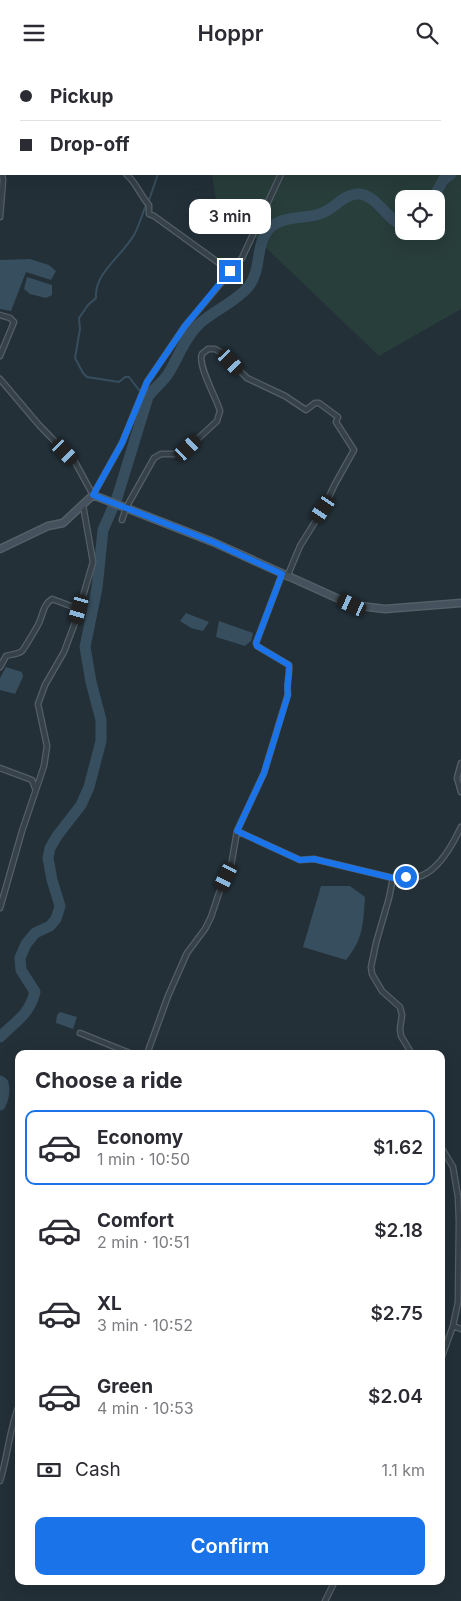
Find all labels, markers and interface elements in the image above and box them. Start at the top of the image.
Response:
icon: menu [20,19,48,47]
icon: search [413,19,441,47]
text: Hoppr [198,20,264,46]
text: Pickup [50,85,113,108]
text: Drop-off [50,133,130,156]
map controls [395,190,445,240]
button: locate [395,190,445,240]
callout: 3 min [189,199,271,233]
text: 3 min [209,206,251,226]
route end [219,260,241,282]
car [215,346,246,378]
car [171,432,204,464]
car [49,436,80,468]
car [308,492,337,526]
car [335,592,368,618]
car [67,593,90,625]
car [212,860,239,894]
route start [395,866,417,888]
text: Choose a ride [35,1067,183,1093]
icon: car [37,1125,82,1170]
text: Economy [97,1126,183,1149]
text: $1.62 [373,1136,423,1159]
text: 1 min · 10:50 [97,1149,190,1169]
icon: car [37,1208,82,1253]
text: Comfort [97,1209,174,1232]
text: $2.18 [374,1219,423,1242]
text: 2 min · 10:51 [97,1232,190,1252]
icon: car [37,1291,82,1336]
text: XL [97,1292,122,1315]
text: $2.75 [370,1302,423,1325]
text: 3 min · 10:52 [97,1315,193,1335]
icon: car [37,1374,82,1419]
text: Green [97,1375,153,1398]
text: $2.04 [368,1385,423,1408]
text: 4 min · 10:53 [97,1398,194,1418]
icon: cash [35,1456,63,1484]
text: Cash [75,1458,121,1481]
text: 1.1 km [381,1460,425,1480]
button: Confirm [35,1517,425,1575]

